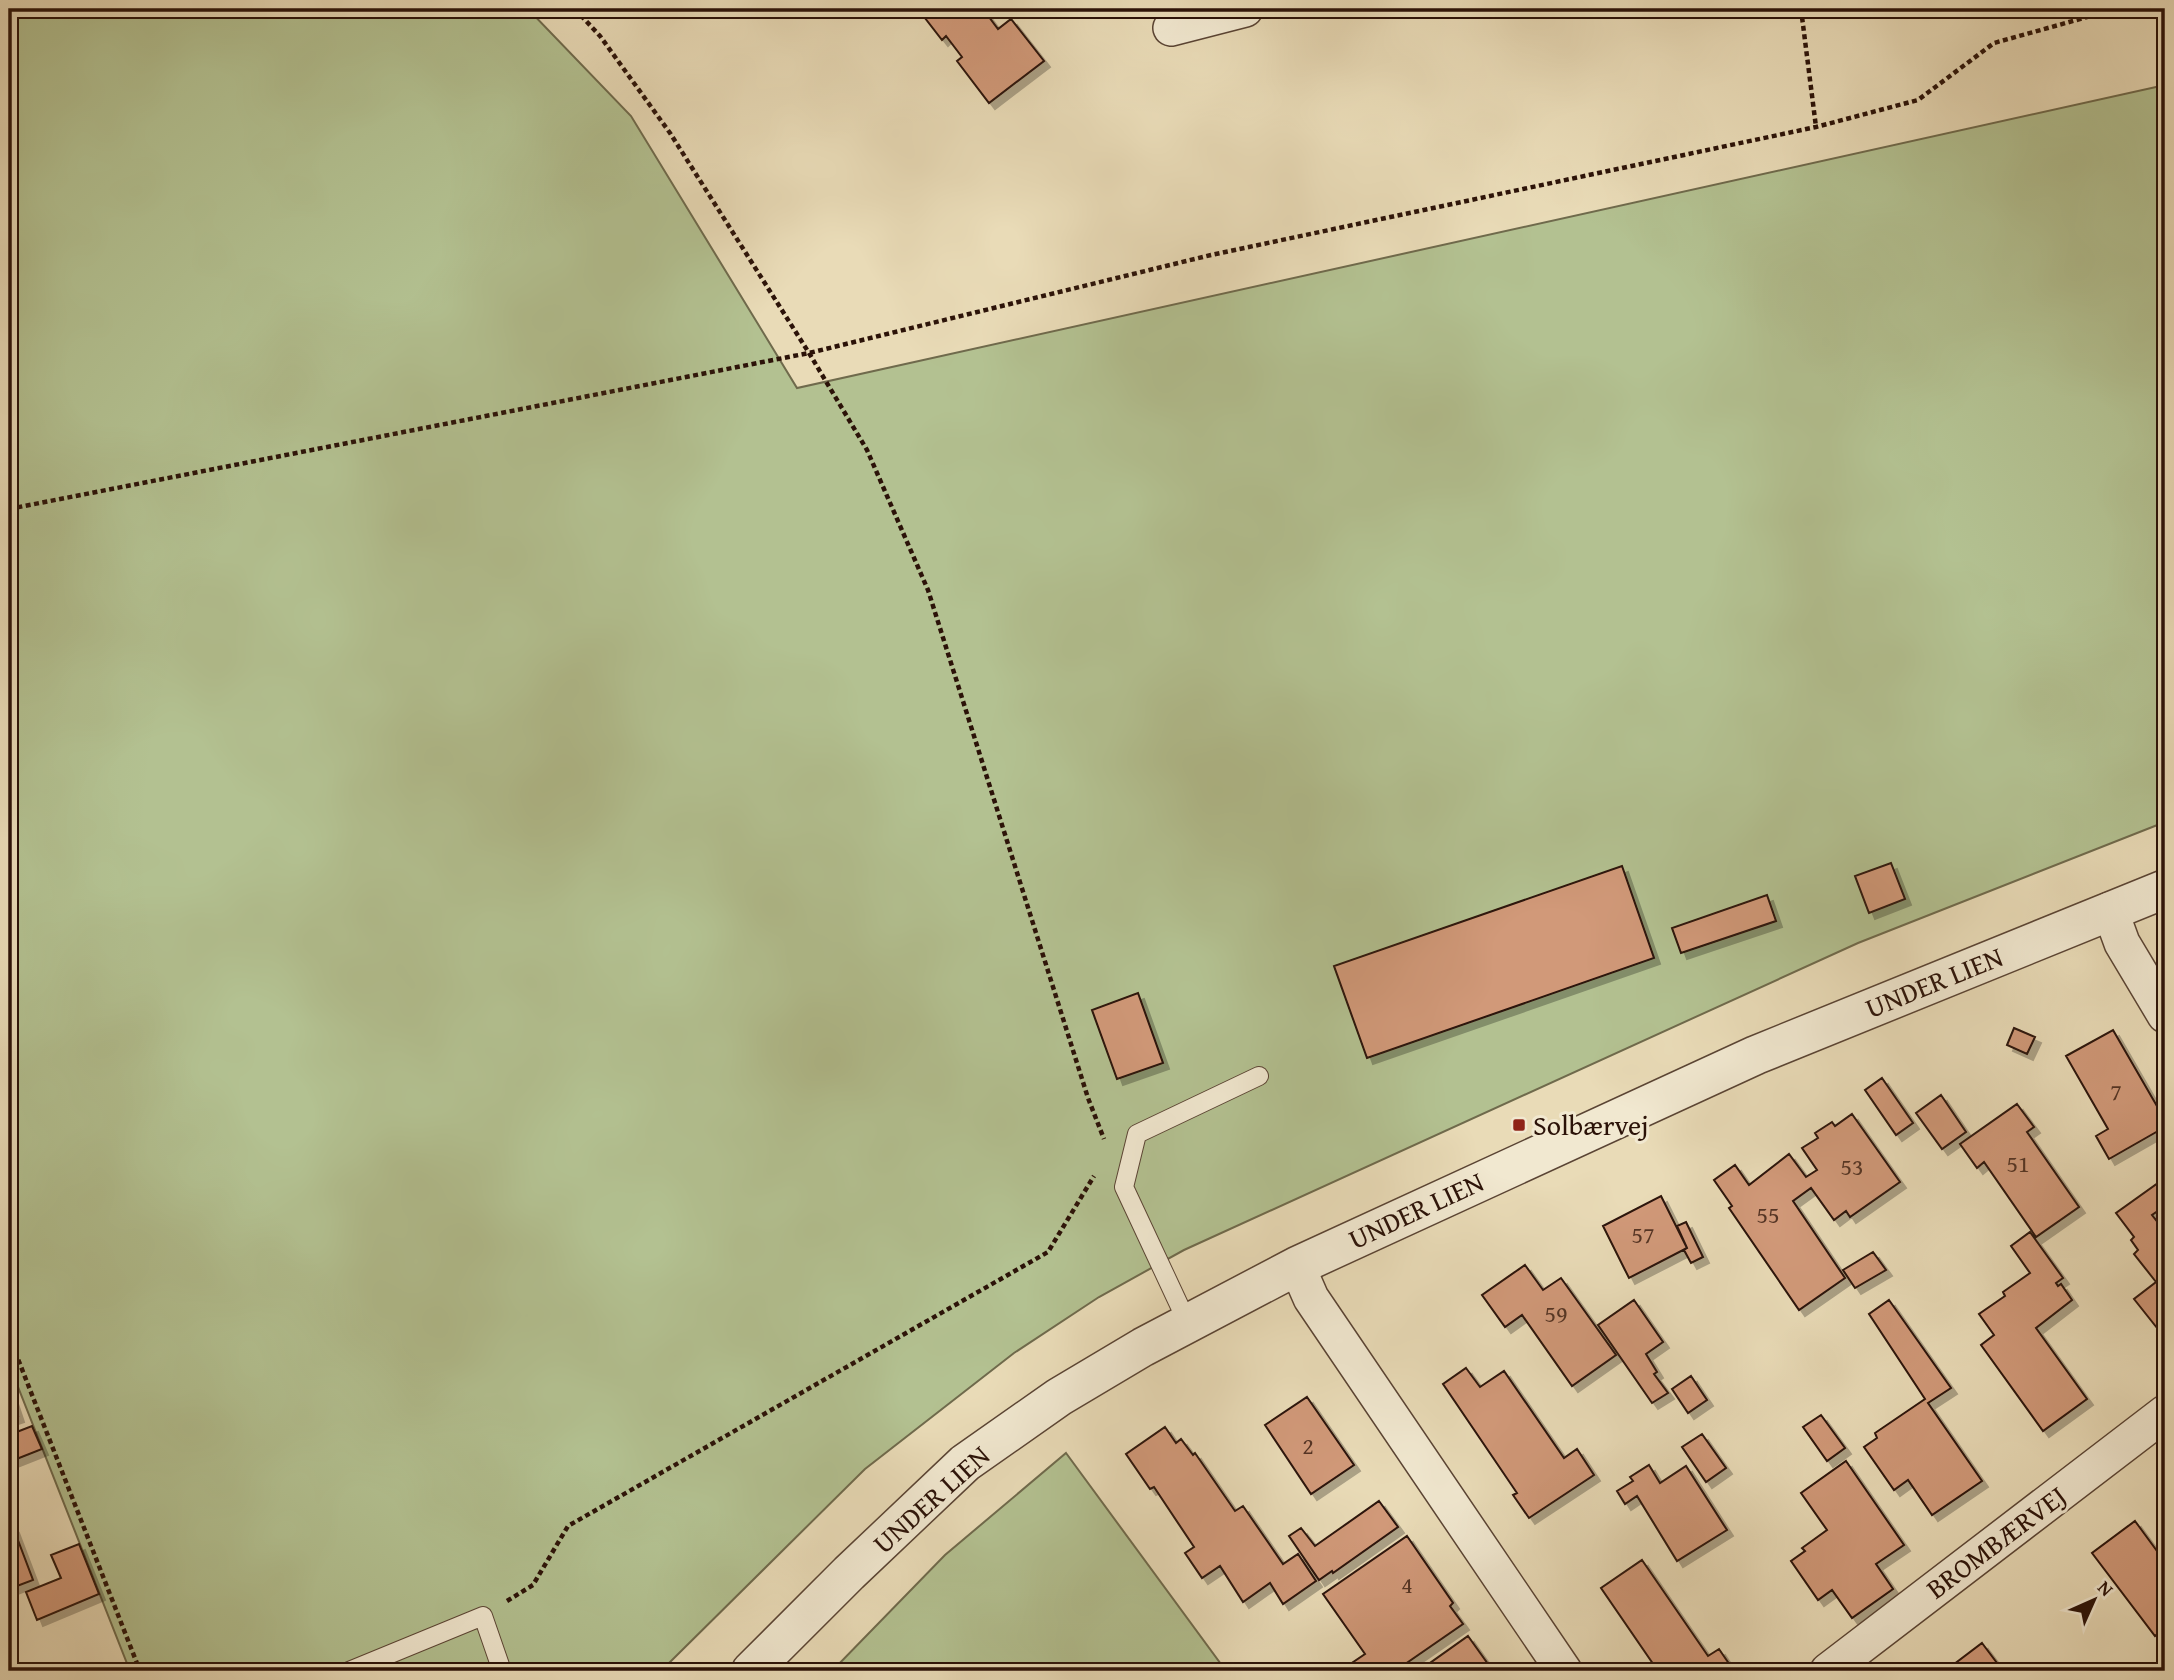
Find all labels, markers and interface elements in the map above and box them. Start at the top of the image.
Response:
street label: UNDER LIEN [1859,935,2009,1028]
house number: 7 [2110,1074,2122,1109]
place label: Solbærvej [1533,1104,1649,1145]
marker: Solbærvej [1511,1117,1527,1133]
house number: 51 [2006,1146,2030,1181]
house number: 53 [1840,1149,1864,1184]
street label: UNDER LIEN [1341,1160,1490,1259]
house number: 55 [1756,1197,1780,1232]
house number: 57 [1631,1217,1655,1252]
house number: 59 [1544,1296,1568,1331]
house number: 2 [1302,1428,1314,1463]
street label: UNDER LIEN [863,1435,998,1562]
street label: BROMBÆRVEJ [1917,1475,2074,1608]
north arrow [2058,1564,2128,1634]
house number: 4 [1401,1567,1413,1602]
text: N [2092,1574,2121,1603]

